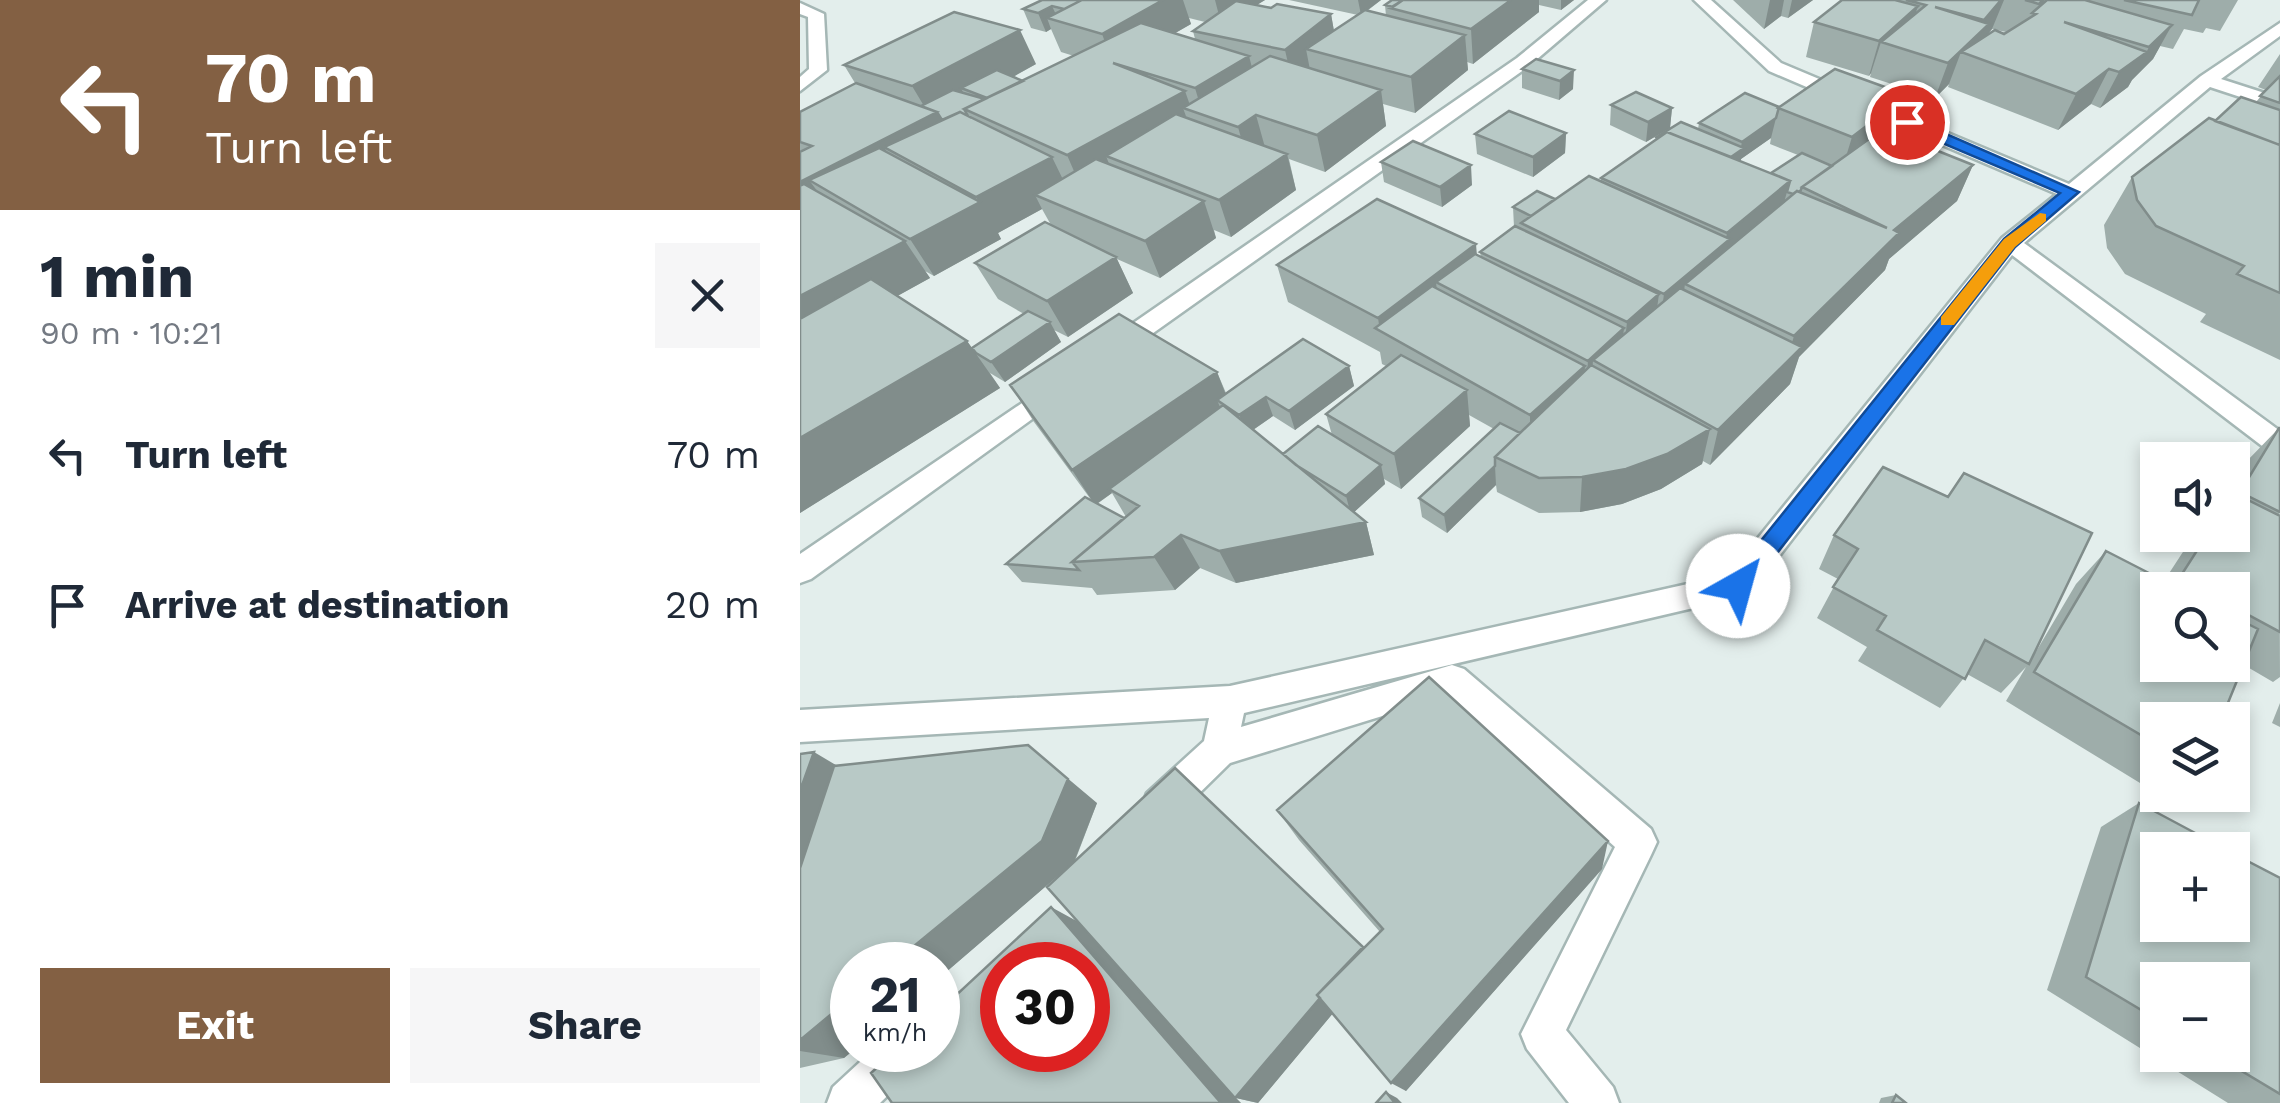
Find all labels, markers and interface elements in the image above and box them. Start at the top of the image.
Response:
text: 70 m [205,37,377,119]
icon: left [40,40,170,170]
pin [1865,80,1950,165]
icon: arrive [1880,95,1935,150]
text: Turn left [205,121,392,174]
text: 1 min [40,241,194,312]
button: close [655,243,760,348]
text: 90 m · 10:21 [40,314,222,352]
icon: left [40,428,95,483]
text: Turn left [125,433,287,477]
text: 70 m [667,433,760,477]
map controls [2140,442,2250,1072]
button: sound [2140,442,2250,552]
position arrow [1686,534,1790,638]
button: search [2140,572,2250,682]
icon: arrive [40,578,95,633]
text: Arrive at destination [125,583,510,627]
text: 20 m [665,583,760,627]
button: layers [2140,702,2250,812]
button: + [2140,832,2250,942]
speed limit sign: 30 [980,942,1110,1072]
button: − [2140,962,2250,1072]
text: 21 [869,965,921,1024]
button: Exit [40,968,390,1083]
button: Share [410,968,760,1083]
text: km/h [863,1018,927,1047]

